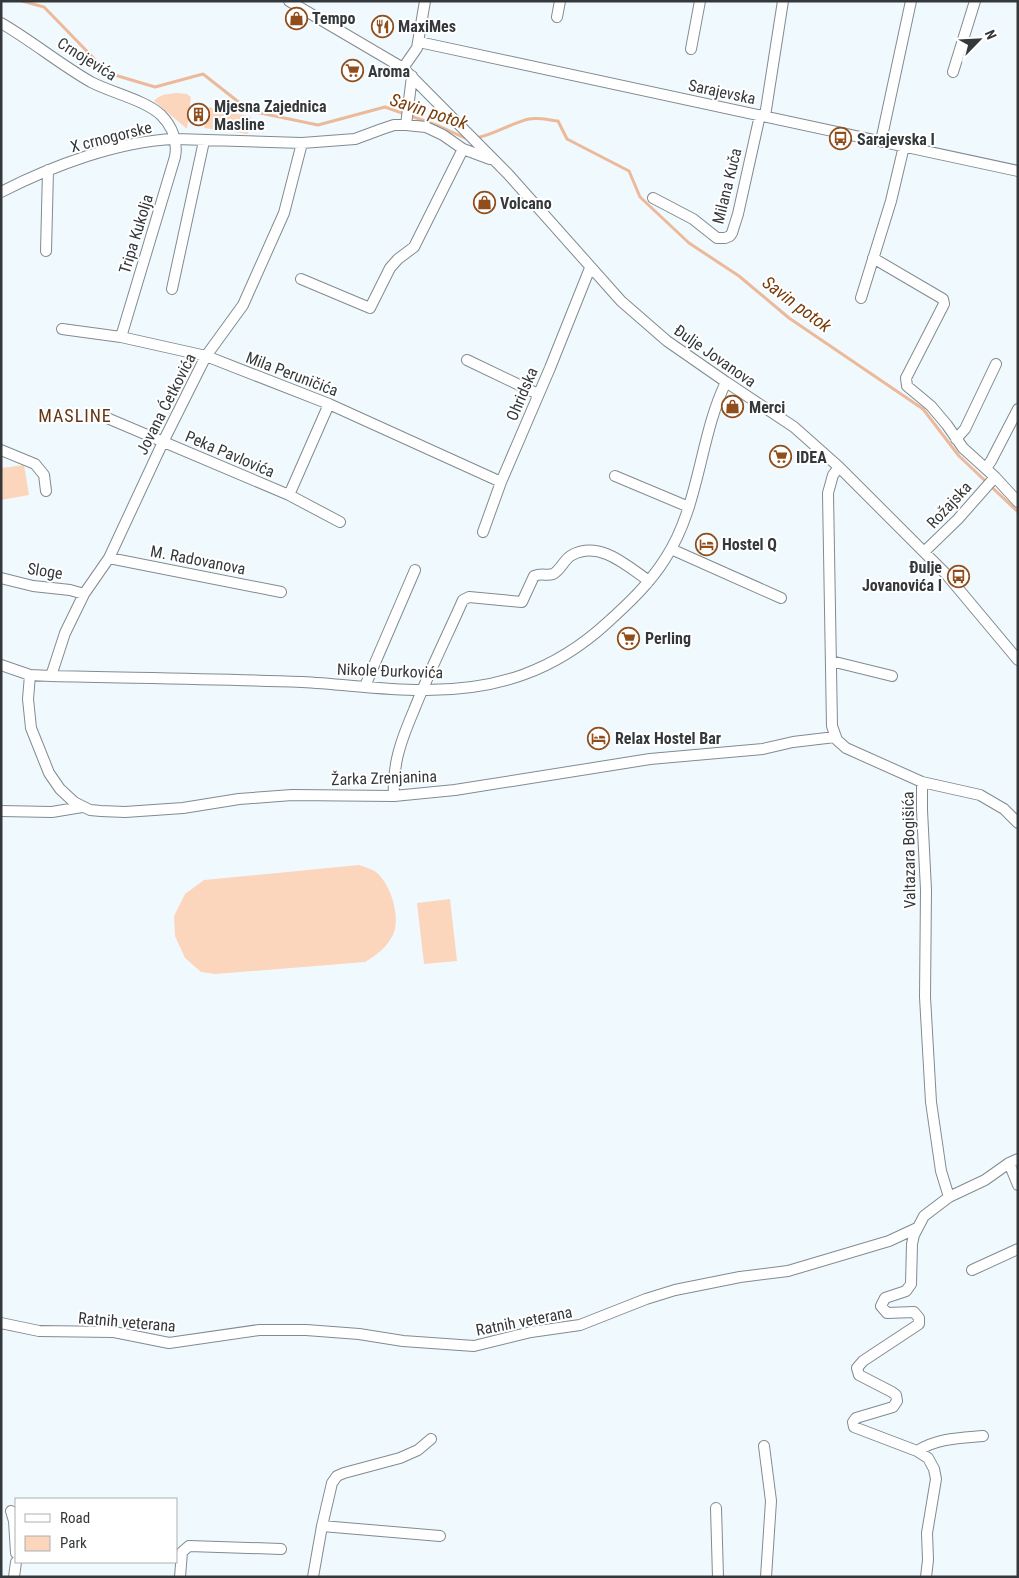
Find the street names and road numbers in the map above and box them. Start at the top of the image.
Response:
street label: Crnojevića [54,33,120,85]
street label: Sarajevska [687,76,757,108]
street label: X crnogorske [68,118,154,156]
street label: Milana Kuča [708,146,746,226]
street label: Tripa Kukolja [115,192,157,276]
street label: Đulje Jovanova [670,321,760,391]
street label: Mila Peruničića [243,348,341,400]
street label: Jovana Ćetkovića [131,350,200,458]
street label: Ohridska [502,365,542,423]
street label: Peka Pavlovića [182,427,278,481]
street label: Rožajska [923,478,975,532]
street label: M. Radovanova [149,541,247,579]
street label: Sloge [26,559,64,583]
street label: Nikole Đurkovića [337,660,443,682]
street label: Žarka Zrenjanina [331,767,437,789]
street label: Valtazara Bogišića [898,791,920,909]
street label: Ratnih veterana [474,1302,574,1340]
street label: Ratnih veterana [77,1308,177,1336]

